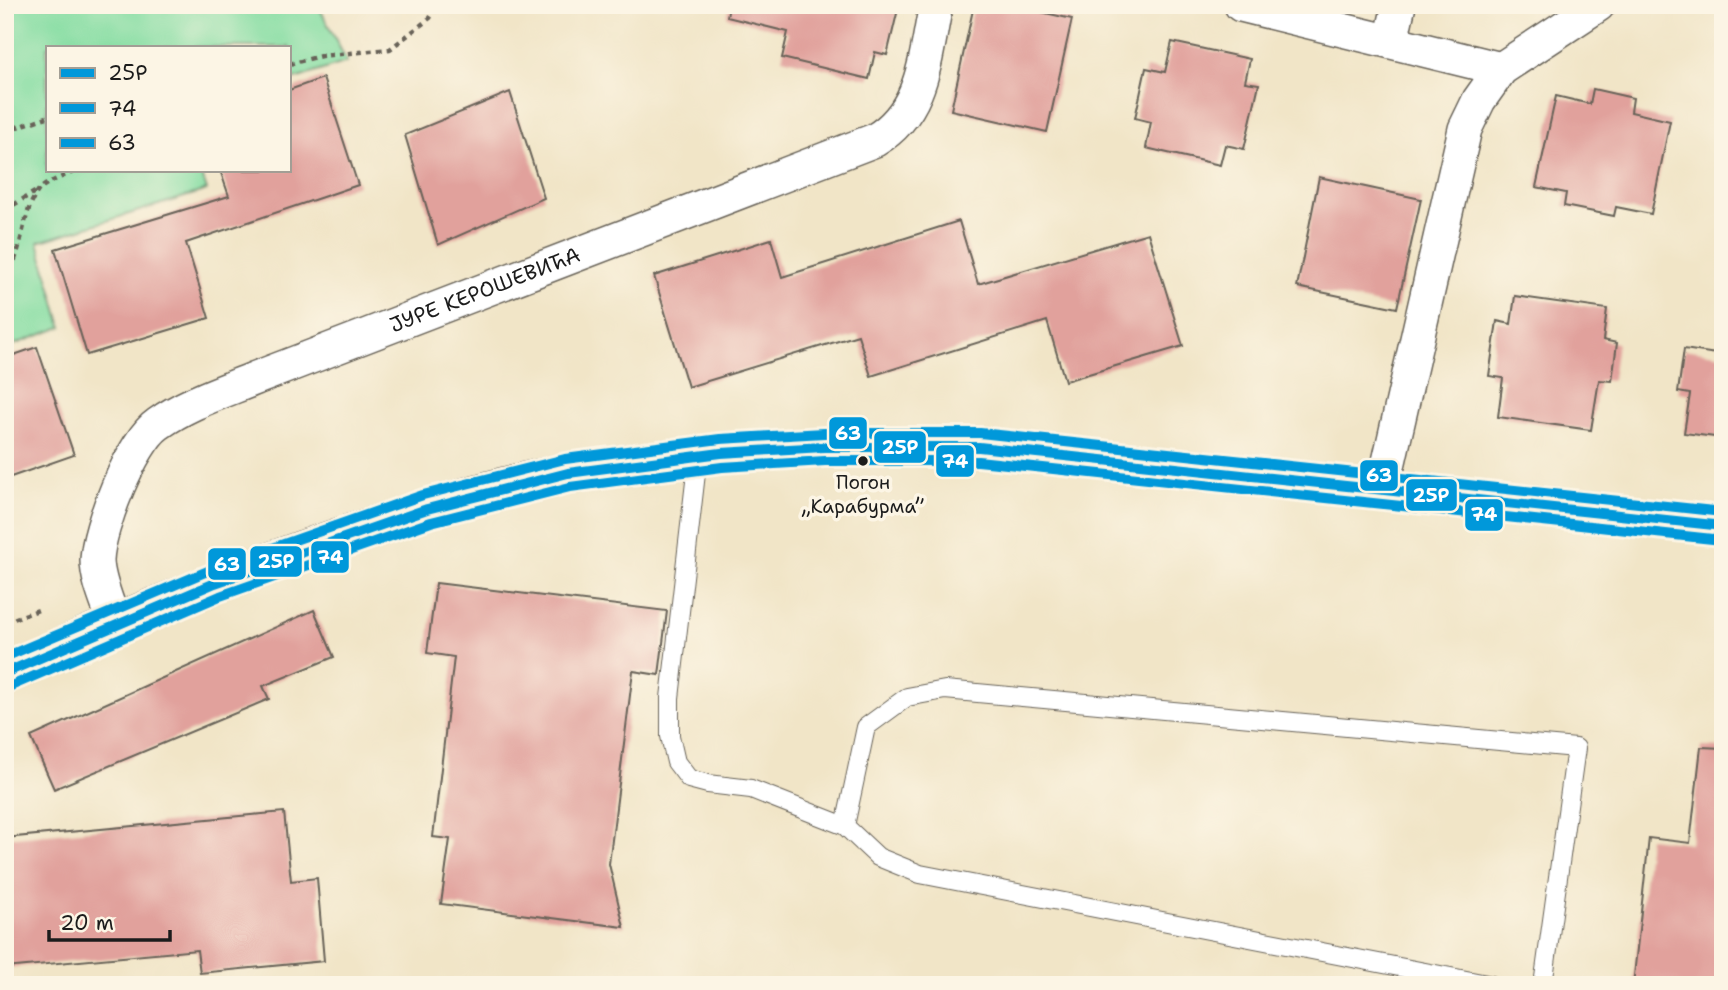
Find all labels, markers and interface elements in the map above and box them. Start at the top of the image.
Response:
legend [46,46,290,172]
text: 25P [108,59,147,87]
text: 74 [108,95,136,123]
text: 63 [108,129,136,157]
street label: ЈУРЕ КЕРОШЕВИЋА [386,241,584,339]
line badge: 63 [828,416,868,450]
text: 63 [835,421,861,446]
line badge: 25P [873,430,927,464]
text: 25P [882,435,919,460]
line badge: 74 [935,444,975,478]
text: 74 [942,449,969,474]
marker: Погон „Карабурма” [856,454,870,468]
line badge: 63 [1359,459,1399,492]
text: 63 [1366,463,1392,488]
place label: Погон „Карабурма” [801,470,924,519]
line badge: 25P [1405,478,1458,512]
text: 25P [1413,483,1450,508]
line badge: 74 [1464,498,1504,532]
text: 74 [1471,502,1498,527]
line badge: 74 [310,540,350,574]
line badge: 25P [249,545,303,578]
text: 74 [317,545,344,570]
line badge: 63 [207,547,247,581]
text: 25P [258,549,295,574]
text: 63 [214,552,240,577]
scale bar [49,899,170,943]
text: 20 m [60,909,114,937]

